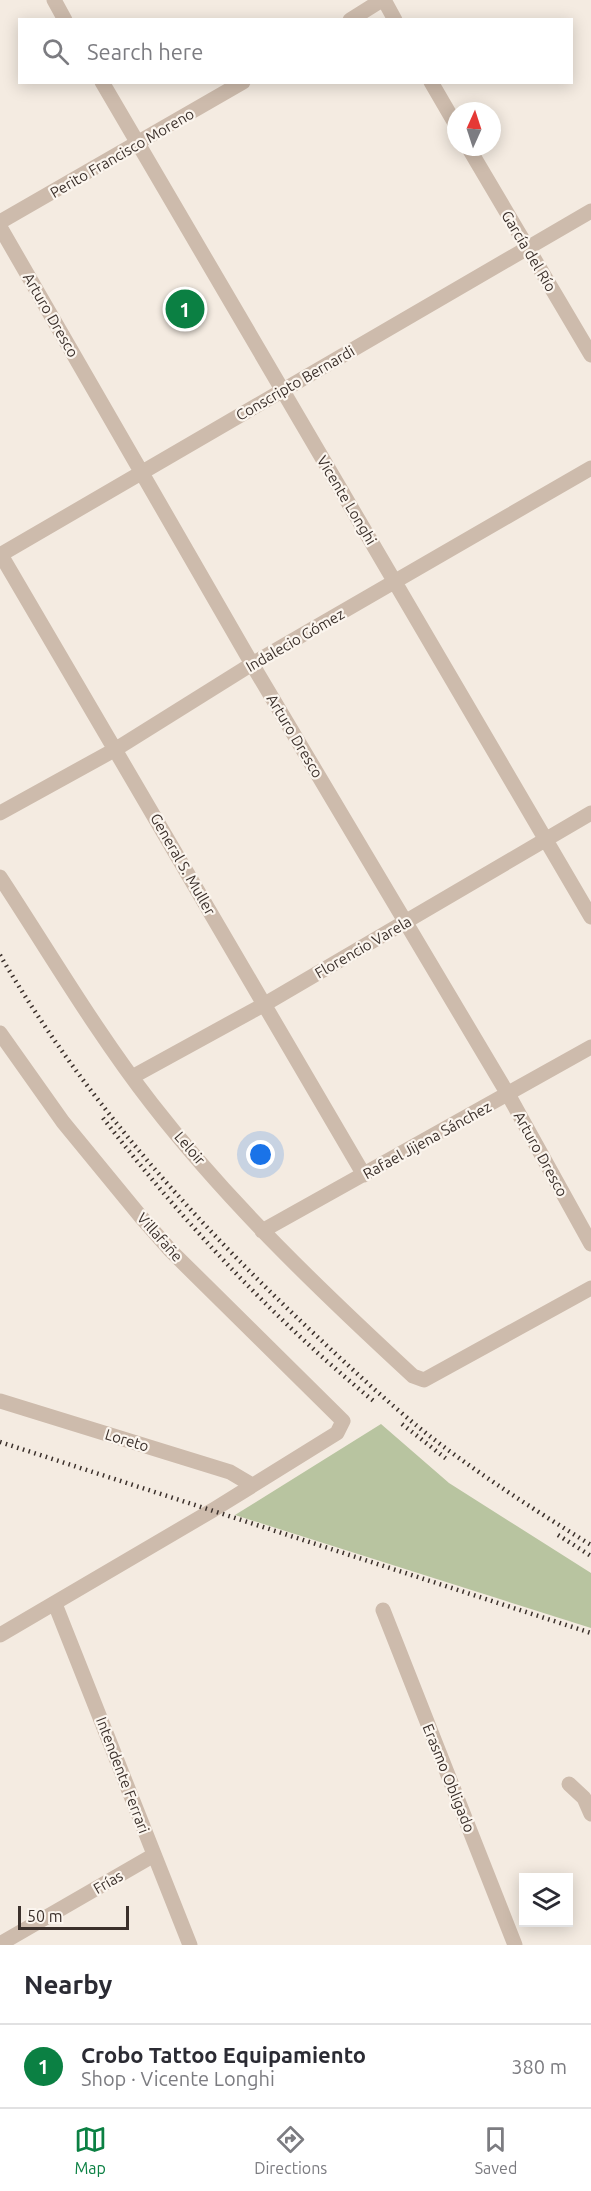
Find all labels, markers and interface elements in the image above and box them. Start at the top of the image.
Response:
search box [18,18,573,84]
icon: search [39,35,72,68]
text: Search here [87,39,203,64]
north arrow [447,102,501,156]
street label: Perito Francisco Moreno [47,105,197,201]
street label: García del Río [498,207,560,295]
street label: Arturo Dresco [20,270,82,360]
pin: 1 [166,286,204,332]
street label: Conscripto Bernardi [233,342,357,424]
street label: Vicente Longhi [314,452,380,548]
street label: Indalecio Gómez [243,605,347,675]
street label: Arturo Dresco [263,691,327,781]
street label: General S. Muller [147,810,219,918]
street label: Florencio Varela [312,913,414,981]
street label: Rafael Jijena Sánchez [360,1098,494,1182]
street label: Arturo Dresco [511,1109,571,1199]
street label: Leloir [171,1128,209,1168]
your location [246,1140,275,1169]
street label: Villafañe [134,1209,186,1265]
street label: Loreto [103,1425,151,1455]
street label: Intendente Ferrari [93,1715,153,1835]
street label: Erasmo Obligado [420,1721,478,1835]
street label: Frías [90,1867,126,1897]
map controls [519,1873,573,1927]
button: layers [519,1873,573,1927]
scale bar [18,1903,129,1930]
text: 50 m [27,1907,63,1925]
text: Nearby [24,1970,112,1999]
text: Crobo Tattoo Equipamiento [81,2042,366,2067]
text: 1 [38,2055,49,2078]
text: 380 m [511,2055,567,2078]
text: Shop · Vicente Longhi [81,2067,275,2090]
tab: Map [74,2123,107,2177]
tab: Directions [254,2123,327,2177]
tab: Saved [475,2123,517,2177]

